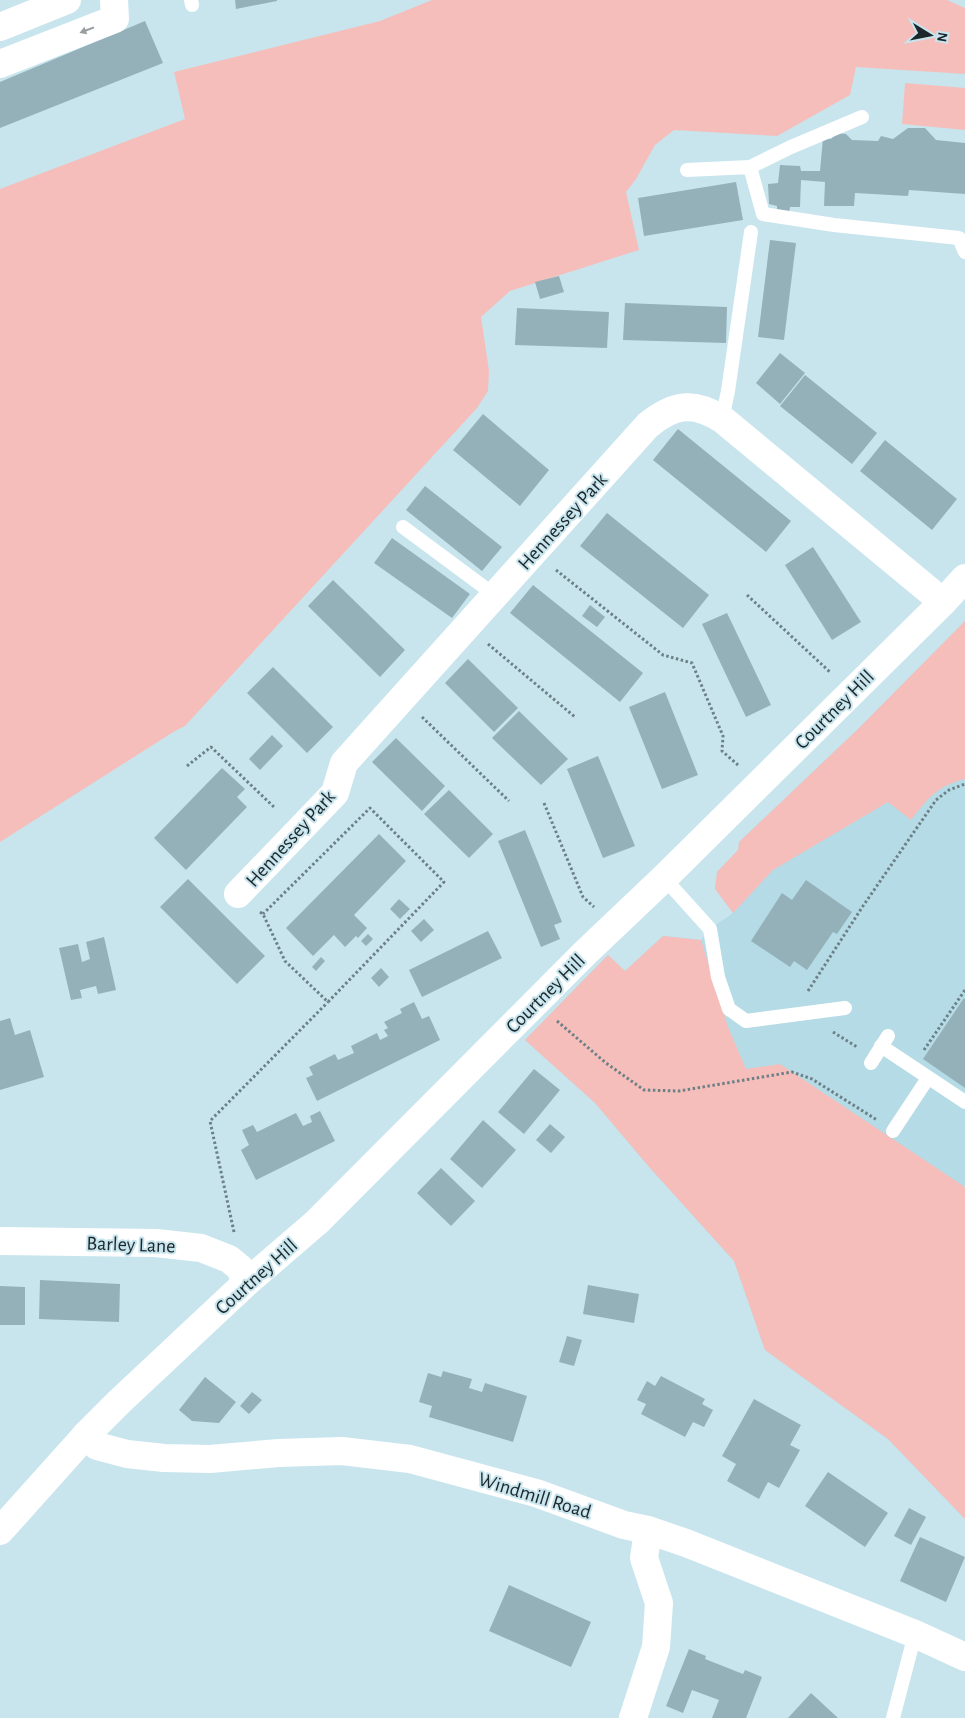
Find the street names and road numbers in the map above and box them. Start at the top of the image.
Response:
street label: Hennessey Park [514,469,611,574]
street label: Courtney Hill [791,666,878,753]
street label: Hennessey Park [242,786,339,891]
street label: Courtney Hill [502,950,589,1037]
street label: Barley Lane [86,1233,176,1257]
street label: Courtney Hill [212,1235,301,1318]
street label: Windmill Road [476,1469,594,1523]

